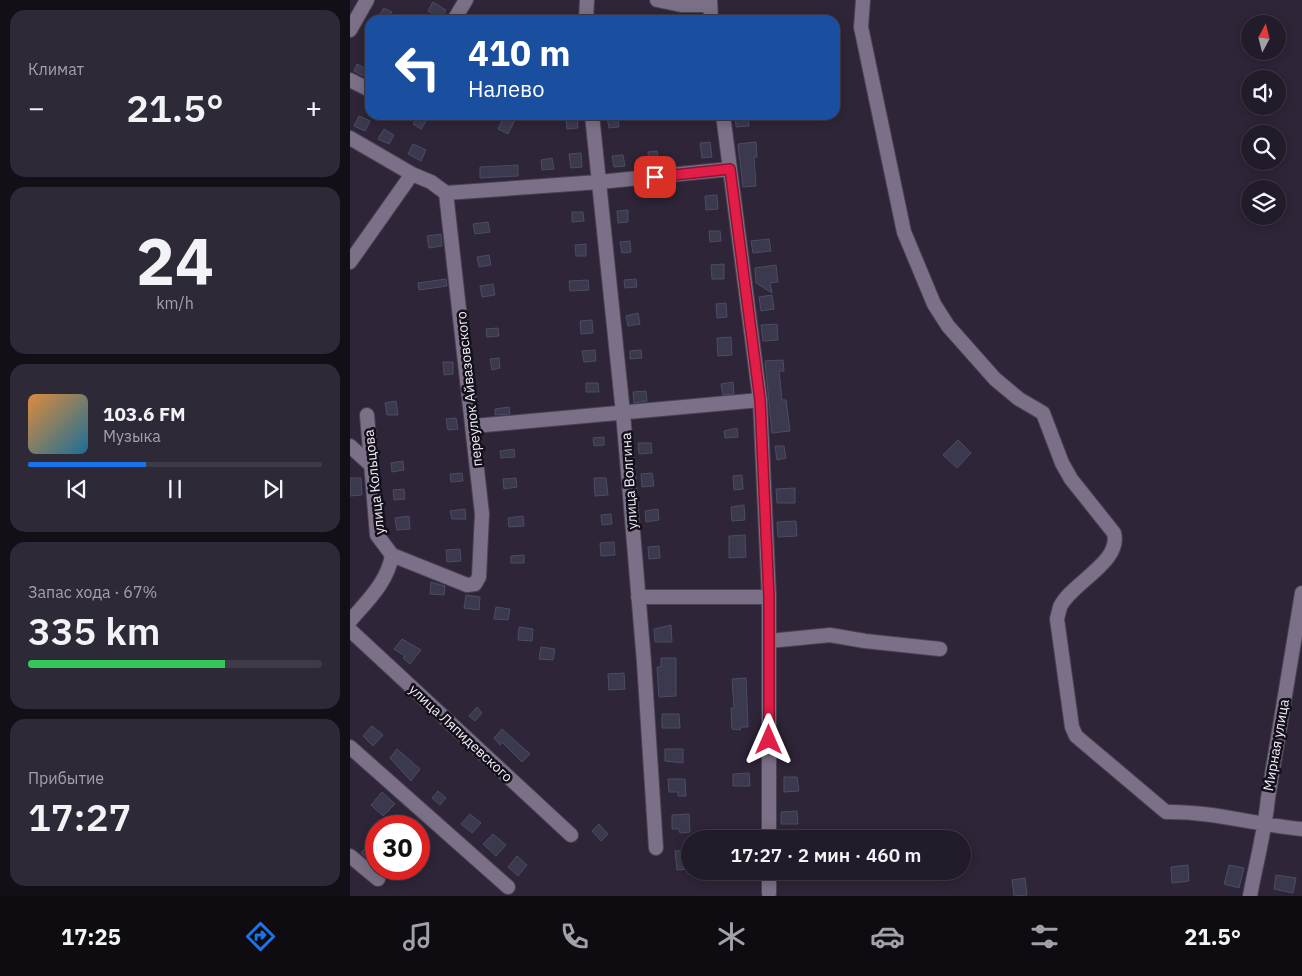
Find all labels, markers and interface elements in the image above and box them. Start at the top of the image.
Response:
north arrow [1241,15,1286,60]
map controls [1241,15,1286,225]
text: 410 m [468,30,571,76]
icon: left [385,35,450,100]
text: Климат [28,59,84,79]
button: sound [1241,70,1286,115]
text: Налево [468,74,545,103]
text: 21.5° [126,83,224,132]
text: − [28,89,45,126]
text: + [305,89,322,126]
button: search [1241,125,1286,170]
pin [634,156,676,198]
icon: arrive [641,163,669,191]
button: layers [1241,180,1286,225]
text: 24 [136,218,214,303]
text: km/h [156,293,194,313]
street label: переулок Айвазовского [452,310,486,468]
text: 103.6 FM [103,402,186,426]
text: Музыка [103,426,161,446]
street label: улица Кольцова [359,428,388,535]
street label: улица Волгина [617,431,641,530]
icon: previous [63,475,91,503]
icon: pause [161,475,189,503]
icon: next [259,475,287,503]
text: Запас хода · 67% [28,582,157,602]
text: 335 km [28,606,160,655]
street label: улица Ляпидевского [405,680,517,786]
street label: Мирная улица [1259,697,1293,792]
position arrow [742,713,794,765]
text: Прибытие [28,768,104,788]
text: 17:27 [28,792,131,841]
speed limit sign: 30 [365,815,430,880]
text: 17:27 · 2 мин · 460 m [731,843,921,867]
icon: directions [243,919,278,954]
icon: music [400,919,435,954]
icon: phone [557,919,592,954]
icon: climate [714,919,749,954]
icon: car [870,919,905,954]
icon: filters [1027,919,1062,954]
text: 17:25 [61,922,121,951]
text: 21.5° [1184,922,1241,951]

